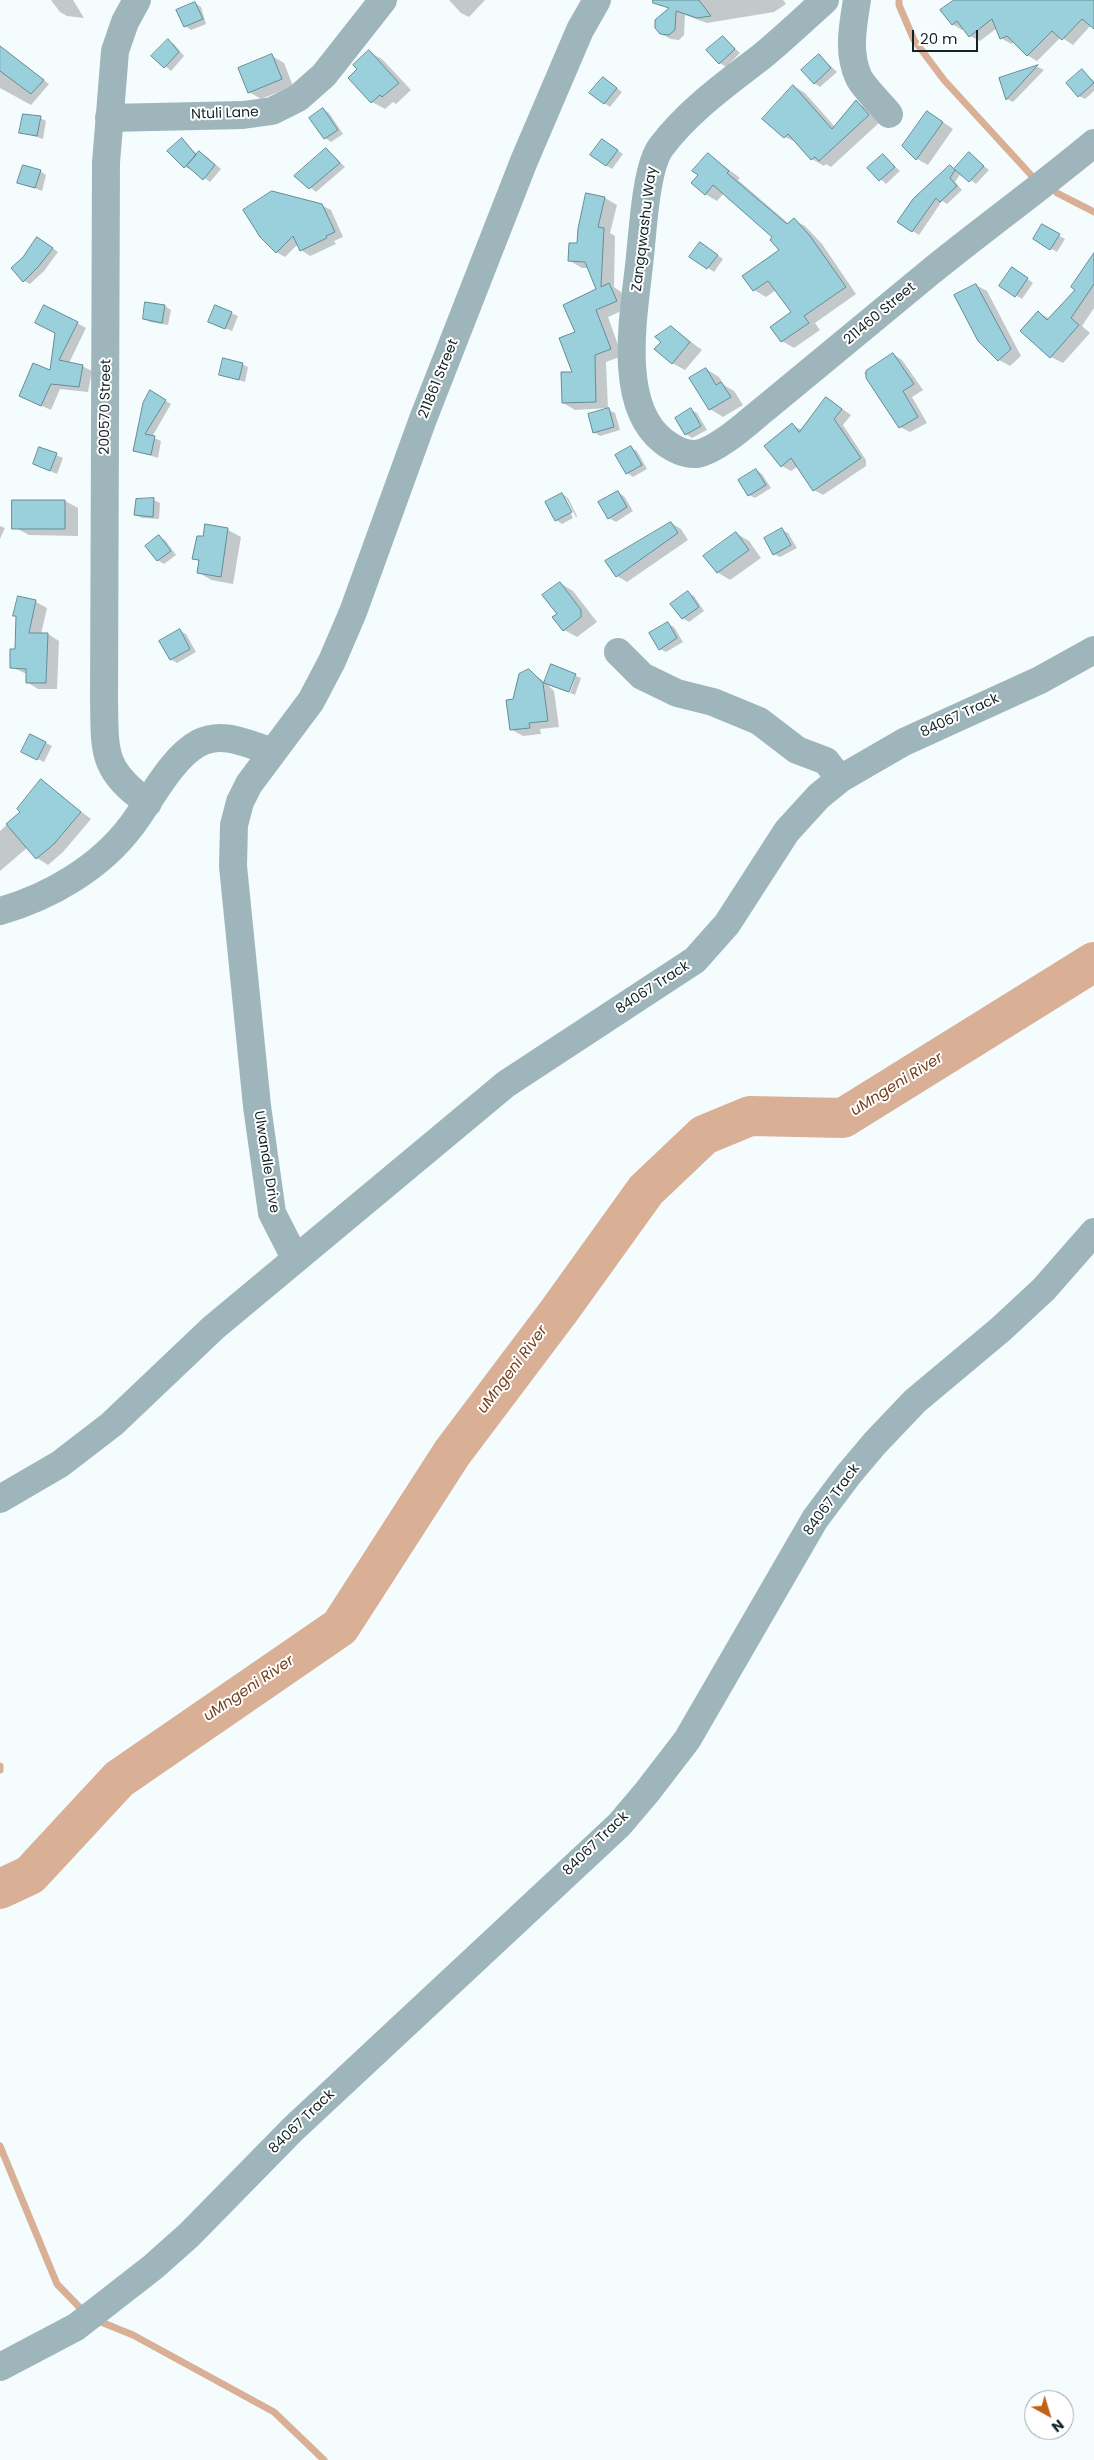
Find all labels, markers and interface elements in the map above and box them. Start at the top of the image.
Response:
scale bar [914,20,980,52]
text: 20 m [920,28,958,49]
street label: Ntuli Lane [191,104,259,124]
street label: Zangqwashu Way [629,166,661,292]
street label: 211460 Street [841,279,919,349]
street label: 211861 Street [415,337,463,421]
street label: 200570 Street [97,359,115,455]
street label: 84067 Track [918,690,1002,742]
street label: 84067 Track [613,958,693,1018]
water label: uMngeni River [848,1049,946,1121]
street label: Ulwandle Drive [250,1110,282,1214]
water label: uMngeni River [474,1322,552,1418]
street label: 84067 Track [800,1461,864,1539]
water label: uMngeni River [200,1652,298,1726]
street label: 84067 Track [560,1809,632,1879]
street label: 84067 Track [266,2087,338,2157]
north arrow [1024,2390,1074,2440]
text: N [1047,2415,1068,2437]

